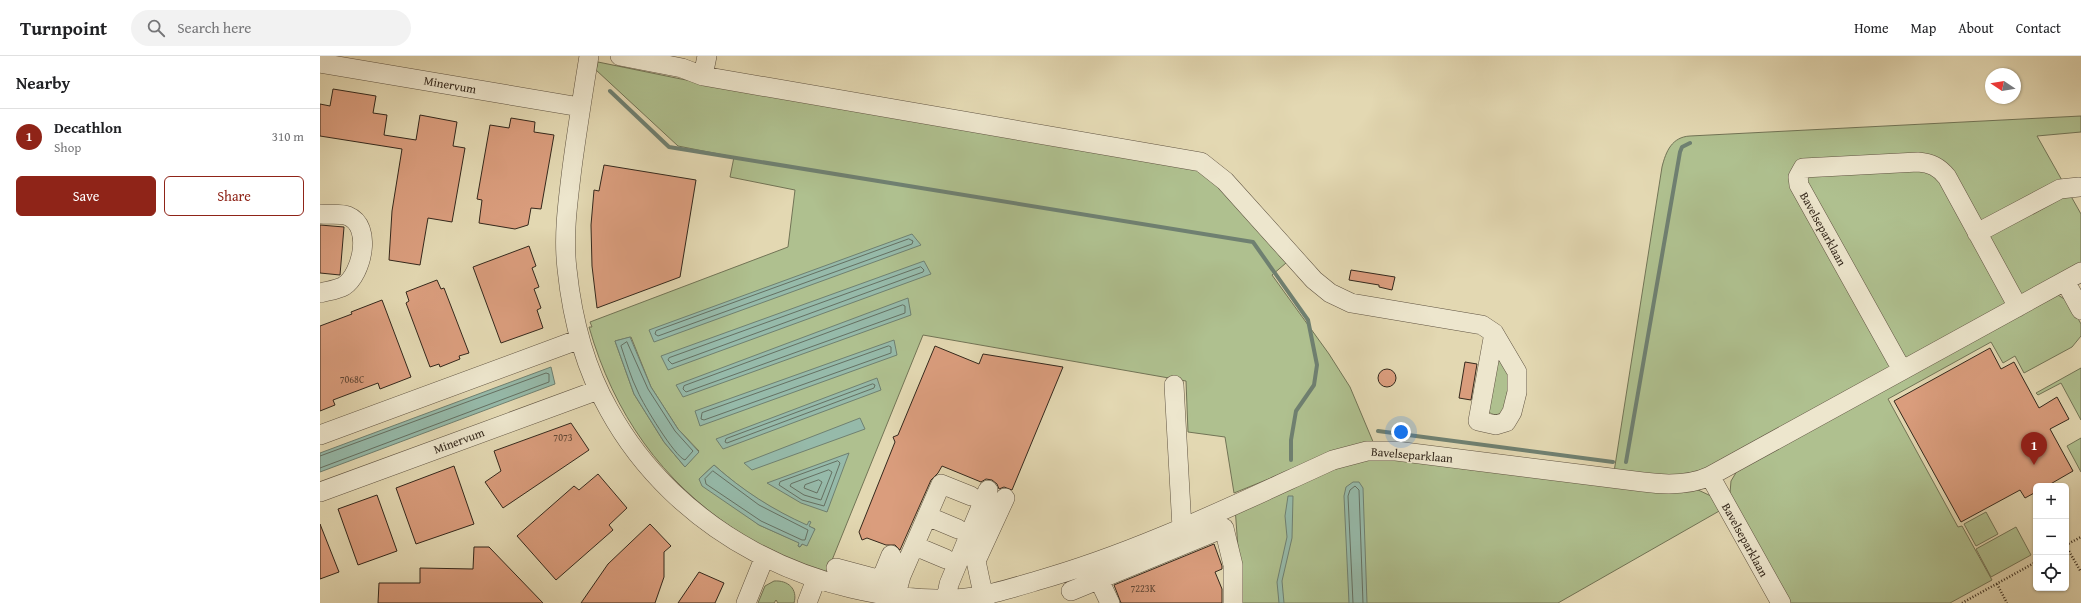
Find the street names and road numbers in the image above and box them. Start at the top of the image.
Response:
street label: Minervum [423,72,478,97]
street label: Bavelseparklaan [1796,189,1851,269]
street label: Minervum [431,423,487,458]
street label: Bavelseparklaan [1370,442,1454,467]
street label: Bavelseparklaan [1718,500,1773,580]

